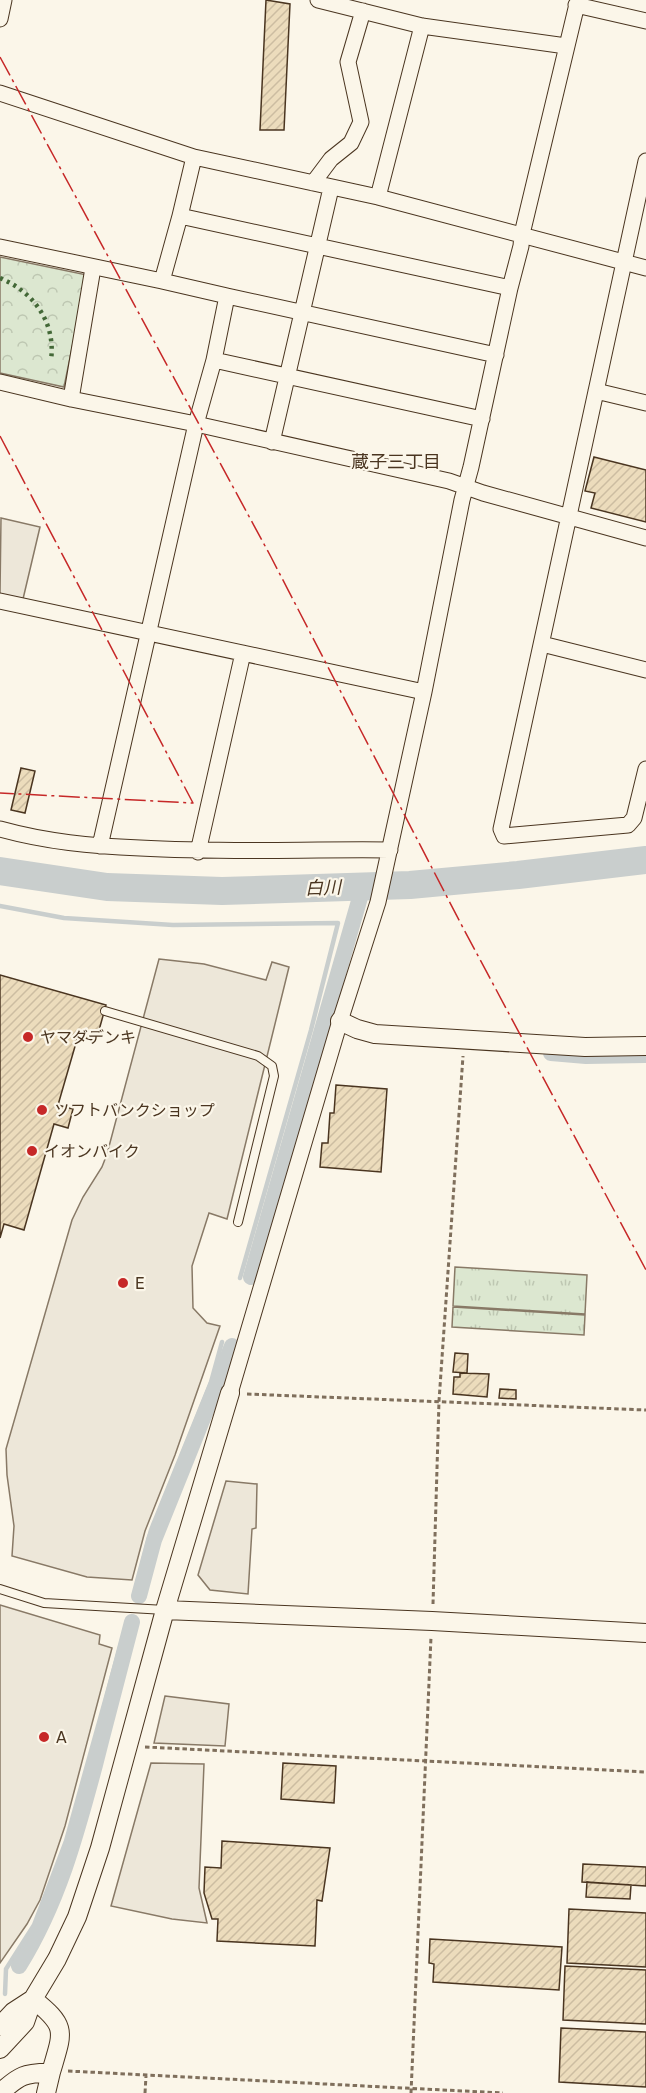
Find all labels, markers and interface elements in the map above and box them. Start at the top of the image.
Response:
district label: 蔵子三丁目 [351,451,441,473]
water label: 白川 [305,876,343,900]
place label: ヤマダデンキ [40,1028,136,1047]
marker: ヤマダデンキ [21,1030,35,1044]
place label: ソフトバンクショップ [54,1101,215,1120]
marker: ソフトバンクショップ [35,1103,49,1117]
place label: イオンバイク [44,1142,140,1161]
marker: イオンバイク [25,1144,39,1158]
place label: E [135,1274,145,1293]
marker: E [116,1276,130,1290]
place label: A [56,1728,67,1747]
marker: A [37,1730,51,1744]

